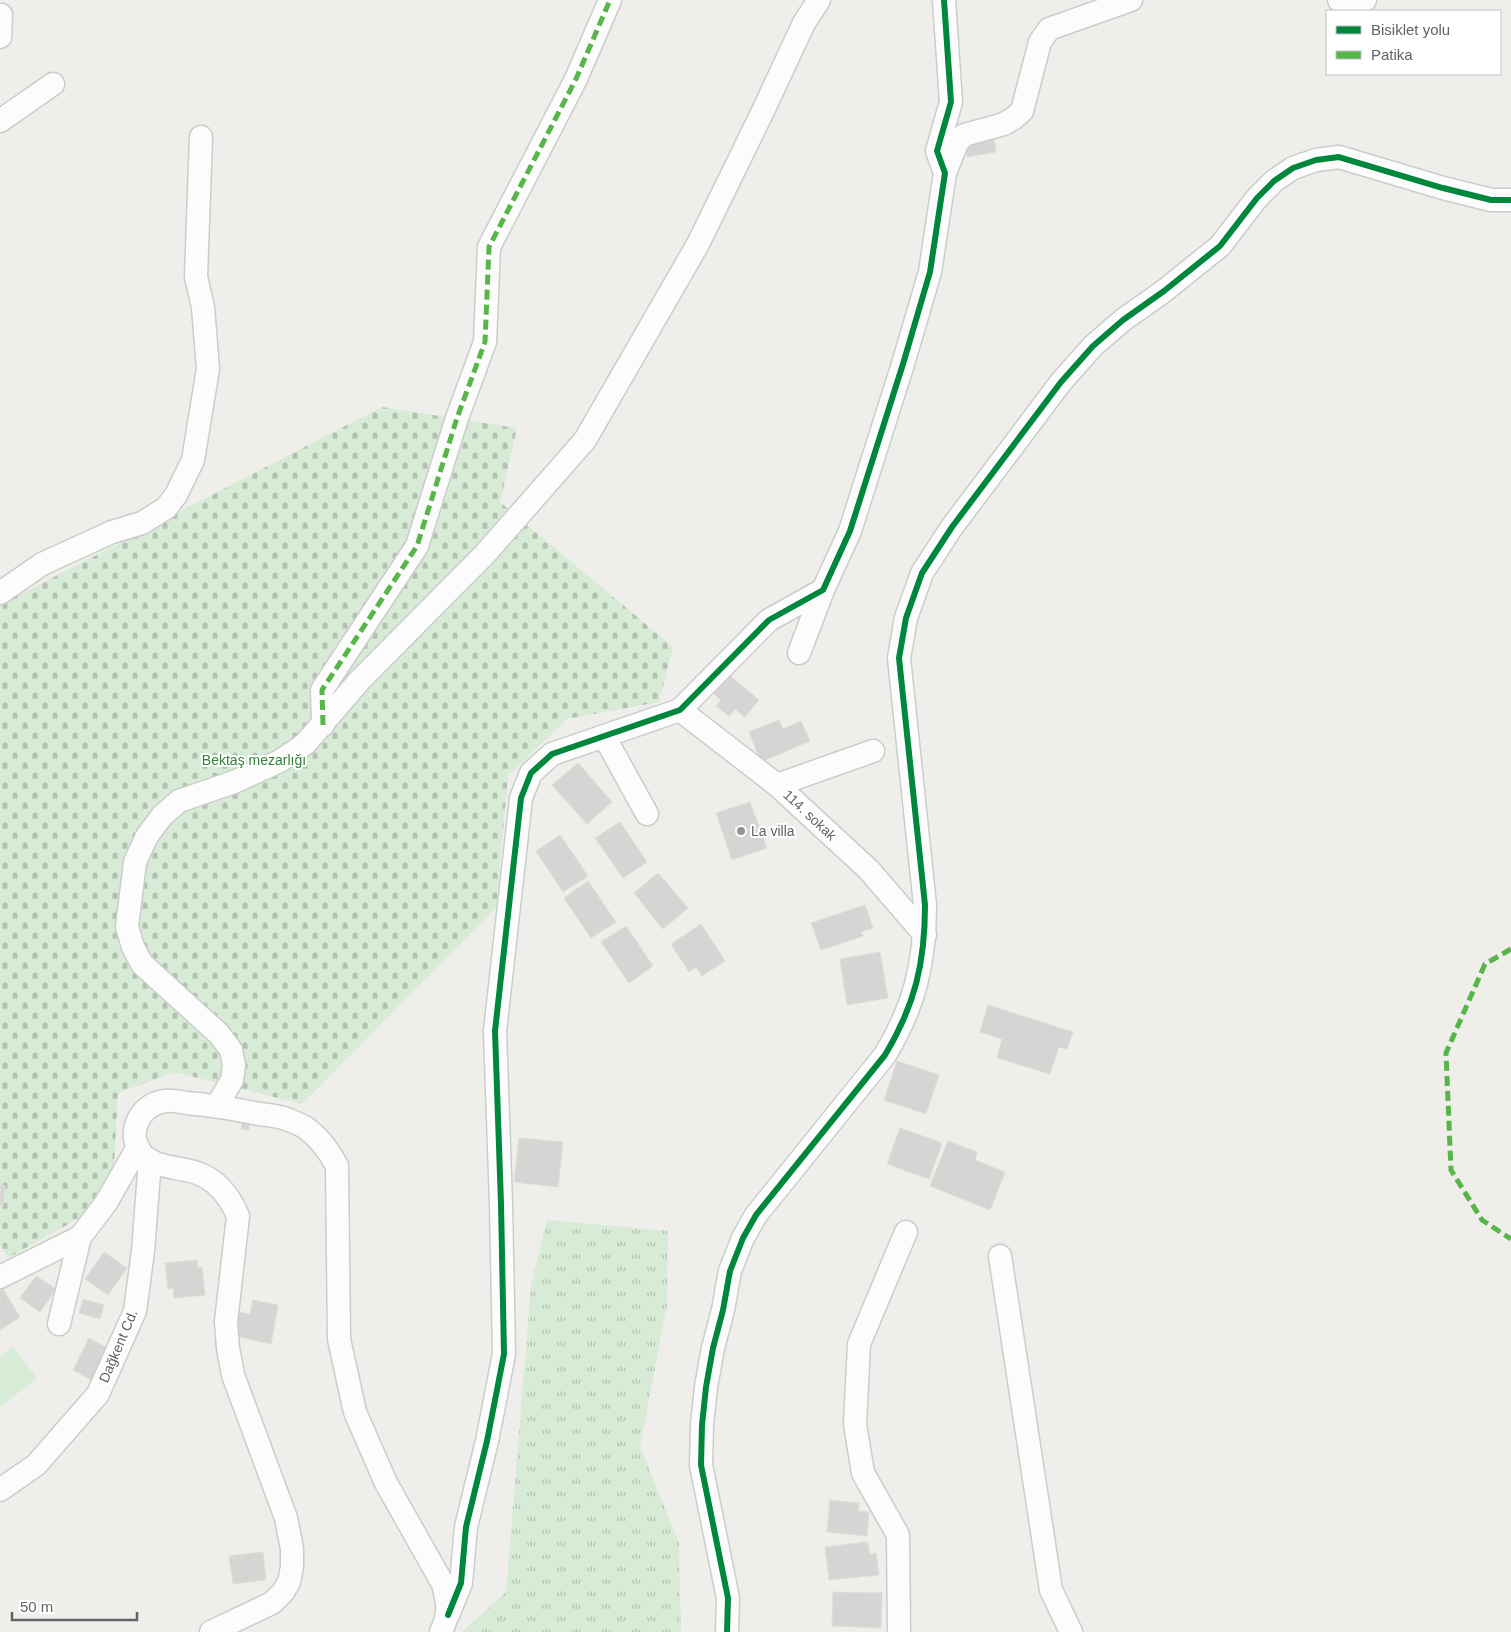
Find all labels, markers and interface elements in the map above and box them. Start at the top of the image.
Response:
legend [1326,10,1501,75]
text: Bisiklet yolu [1371,21,1450,38]
text: Patika [1371,46,1413,63]
park label: Bektaş mezarlığı [202,752,306,768]
street label: 114. sokak [780,786,841,844]
place label: La villa [751,823,795,839]
marker: La villa [735,825,747,837]
street label: Dağkent Cd. [95,1307,141,1385]
scale bar [12,1590,138,1622]
text: 50 m [20,1598,53,1615]

